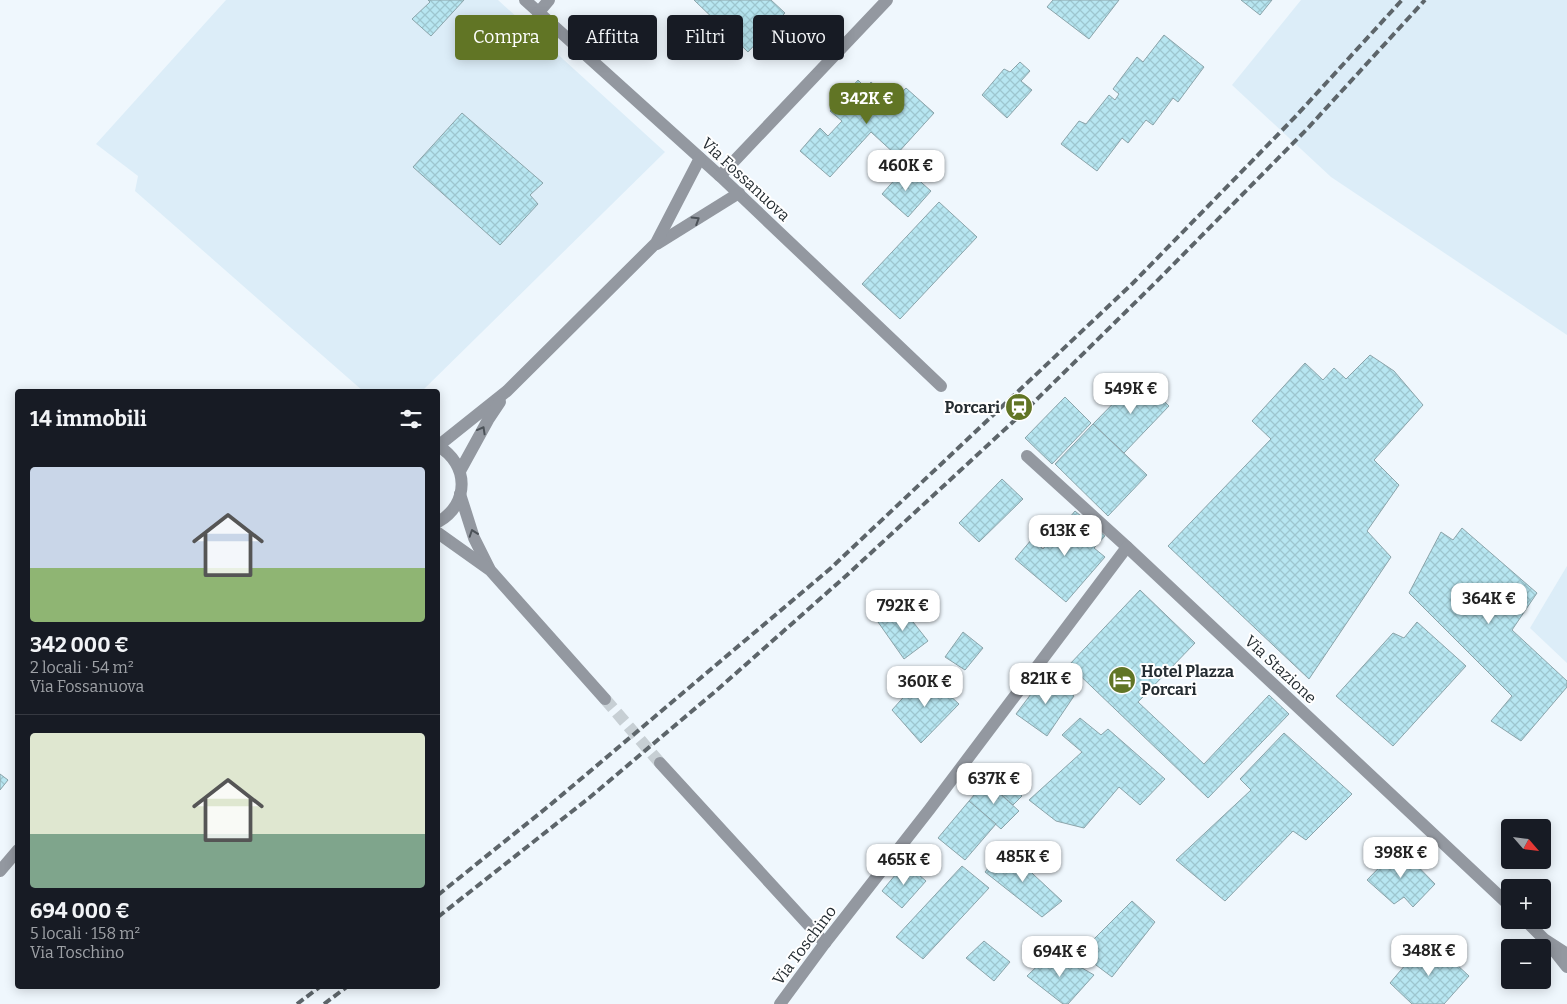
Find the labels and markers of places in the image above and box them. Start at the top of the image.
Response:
pin: 342K € [826,82,908,125]
pin: 460K € [865,150,947,192]
pin: 549K € [1090,372,1172,415]
station icon: Porcari [1004,392,1034,422]
place label: Porcari [944,398,1000,417]
pin: 613K € [1024,514,1106,557]
pin: 364K € [1448,582,1530,625]
pin: 792K € [862,590,944,632]
pin: 821K € [1005,662,1087,705]
place label: Hotel Plazza Porcari [1141,662,1234,699]
hotel icon: Hotel Plazza Porcari [1107,665,1137,695]
pin: 360K € [884,666,966,708]
pin: 637K € [953,762,1035,805]
pin: 398K € [1360,836,1442,879]
pin: 485K € [982,840,1064,883]
pin: 465K € [863,844,945,886]
pin: 348K € [1388,934,1470,977]
pin: 694K € [1019,936,1101,978]

